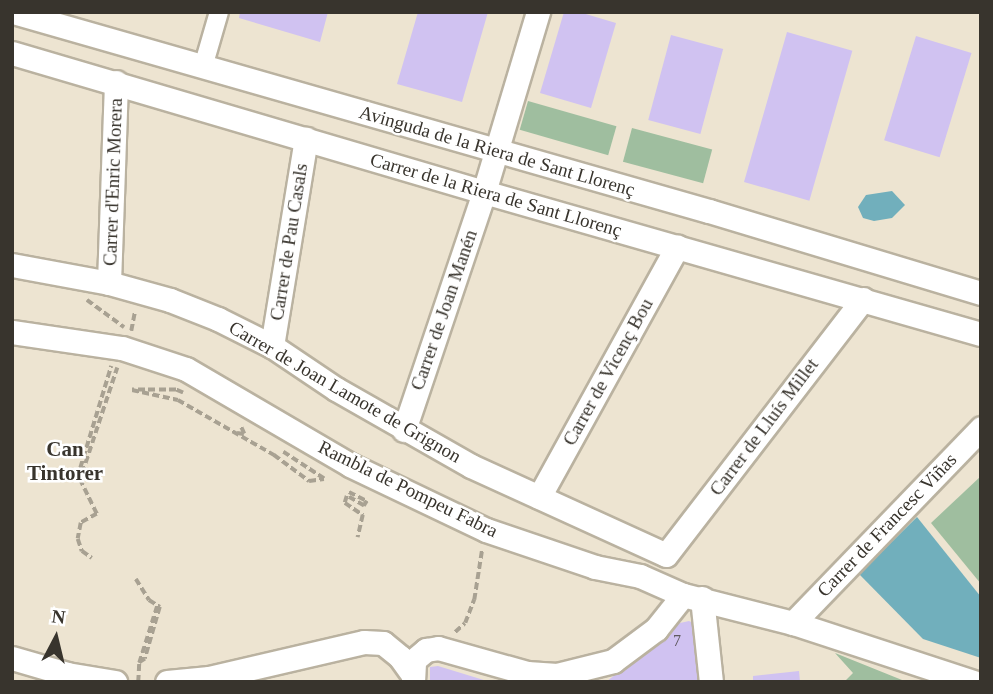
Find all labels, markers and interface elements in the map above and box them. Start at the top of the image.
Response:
street label: Carrer d'Enric Morera [99,98,127,266]
street label: Avinguda de la Riera de Sant Llorenç [357,101,637,201]
street label: Carrer de la Riera de Sant Llorenç [368,148,624,242]
street label: Carrer de Pau Casals [265,162,313,322]
street label: Carrer de Joan Manén [406,227,482,393]
street label: Carrer de Vicenç Bou [558,294,658,450]
street label: Carrer de Joan Lamote de Grignon [225,316,465,468]
street label: Carrer de Lluís Millet [705,354,823,500]
district label: Can Tintorer [27,436,103,486]
street label: Rambla de Pompeu Fabra [315,436,501,542]
street label: Carrer de Francesc Viñas [812,448,962,602]
north arrow [21,603,91,673]
text: N [51,605,67,628]
house number: 7 [673,631,681,651]

